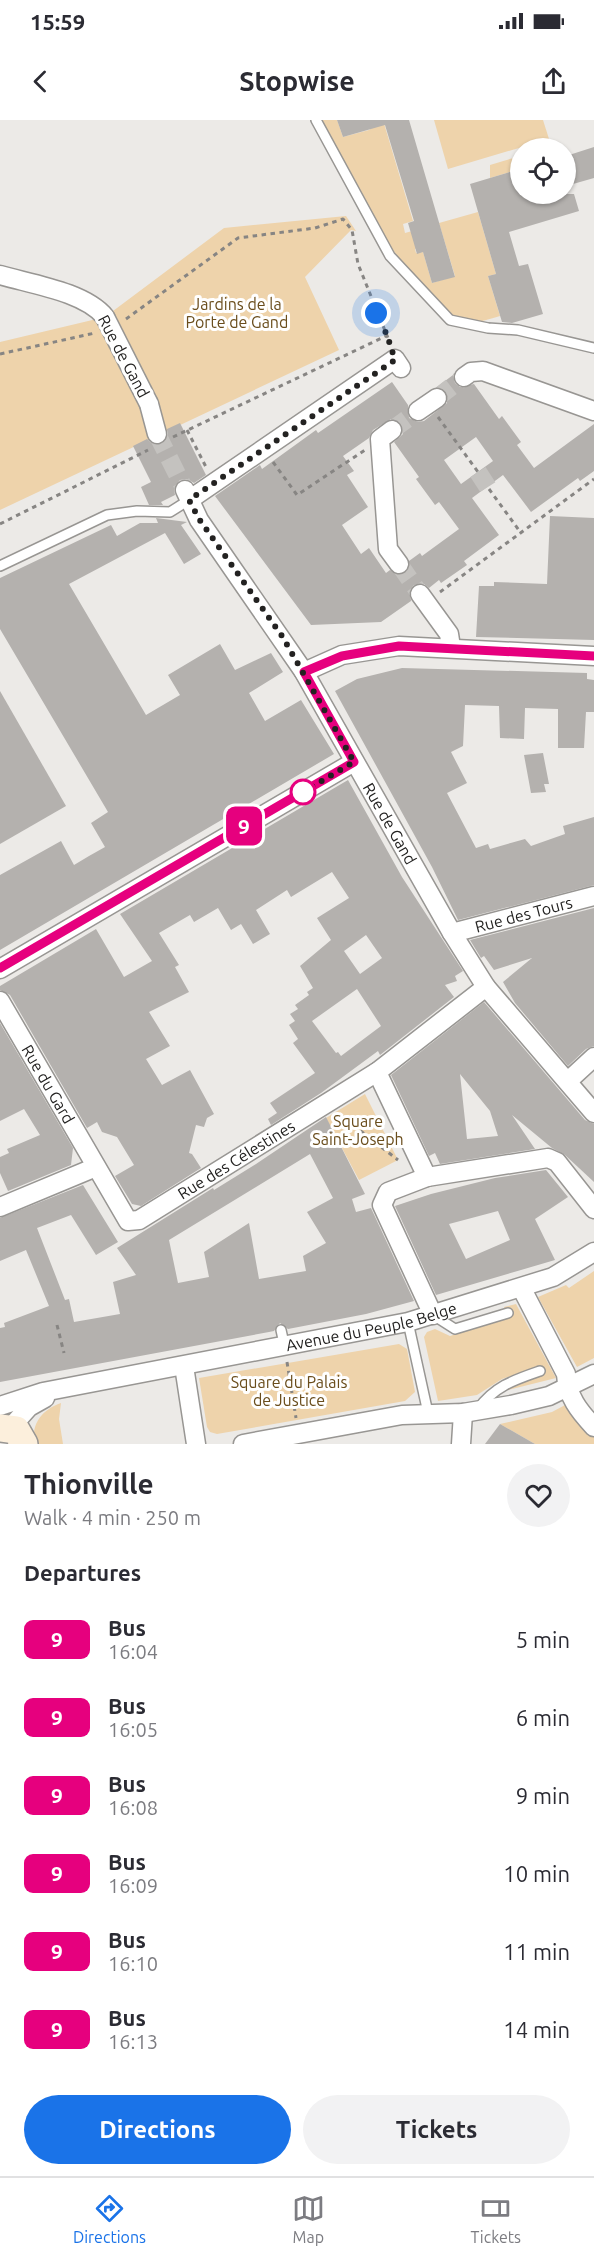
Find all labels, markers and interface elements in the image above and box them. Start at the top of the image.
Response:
text: 15:59 [30,9,85,34]
icon: back [24,65,57,98]
icon: share [537,65,570,98]
text: Stopwise [239,66,355,96]
map controls [510,138,576,204]
button: locate [510,138,576,204]
park label: Jardins de la Porte de Gand [186,295,288,331]
your location [361,298,391,328]
street label: Rue de Gand [95,312,153,400]
unlabelled marker [290,779,316,805]
street label: Rue de Gand [360,780,420,867]
line badge: 9 [224,806,264,846]
text: 9 [238,814,250,838]
street label: Rue des Tours [473,893,574,936]
street label: Rue du Gard [18,1041,78,1127]
park label: Square Saint-Joseph [312,1112,404,1148]
street label: Rue des Célestines [174,1116,298,1203]
street label: Avenue du Peuple Belge [284,1298,459,1354]
park label: Square du Palais de Justice [231,1373,347,1409]
button: heart [507,1464,570,1527]
text: Thionville [24,1468,154,1499]
text: Walk · 4 min · 250 m [24,1506,201,1529]
text: Departures [24,1560,141,1585]
text: Bus [108,1615,146,1640]
text: 9 [51,1627,63,1651]
text: 5 min [516,1627,570,1652]
text: 16:04 [108,1640,158,1663]
text: Bus [108,1693,146,1718]
text: 9 [51,1705,63,1729]
text: 6 min [516,1705,570,1730]
text: 16:05 [108,1718,158,1741]
text: Bus [108,1771,146,1796]
text: 9 [51,1783,63,1807]
text: 9 min [516,1783,570,1808]
text: 16:08 [108,1796,158,1819]
text: Bus [108,1849,146,1874]
text: 9 [51,1861,63,1885]
text: 10 min [503,1861,570,1886]
text: 16:09 [108,1874,158,1897]
text: Bus [108,1927,146,1952]
text: 9 [51,1939,63,1963]
text: 11 min [503,1939,570,1964]
text: 16:10 [108,1952,158,1975]
text: Bus [108,2005,146,2030]
text: 9 [51,2017,63,2041]
text: 14 min [503,2017,570,2042]
text: 16:13 [108,2030,158,2053]
button: Directions [24,2095,291,2164]
button: Tickets [303,2095,570,2164]
tab: Directions [73,2192,146,2246]
tab: Map [292,2192,325,2246]
tab: Tickets [471,2192,521,2246]

